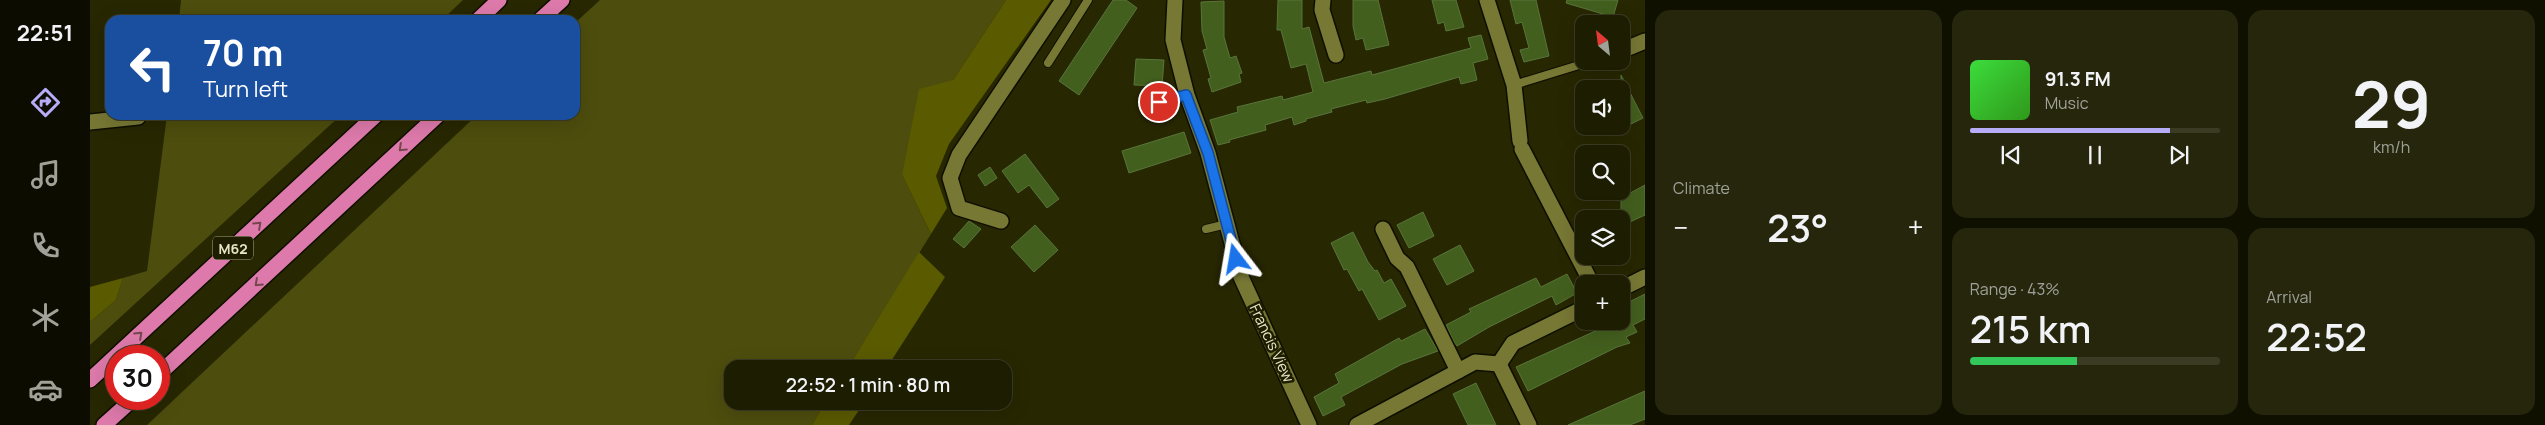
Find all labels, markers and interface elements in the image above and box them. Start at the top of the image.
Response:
north arrow [1575,15,1630,70]
map controls [1575,15,1630,330]
text: 22:51 [17,18,73,48]
text: 70 m [203,29,283,77]
icon: left [120,35,185,100]
text: 29 [2352,59,2431,148]
text: 91.3 FM [2045,66,2111,92]
text: Turn left [203,74,288,104]
button: sound [1575,80,1630,135]
pin [1138,81,1180,123]
icon: directions [28,85,63,120]
icon: arrive [1145,88,1173,116]
text: Music [2045,92,2089,114]
text: km/h [2373,136,2410,158]
icon: previous [1997,141,2025,169]
icon: pause [2081,141,2109,169]
icon: next [2165,141,2193,169]
one-way arrow [399,142,408,151]
button: search [1575,145,1630,200]
icon: music [28,157,63,192]
text: Climate [1673,177,1730,199]
text: 23° [1767,201,1828,253]
text: − [1673,208,1688,246]
text: + [1908,208,1924,246]
button: layers [1575,210,1630,265]
one-way arrow [252,221,261,230]
icon: phone [28,228,63,263]
position arrow [1209,232,1261,284]
road number: M62 [213,237,253,260]
button: + [1575,275,1630,330]
one-way arrow [254,277,263,286]
text: Range · 43% [1970,278,2060,300]
text: Arrival [2266,286,2312,308]
icon: climate [28,300,63,335]
street label: Francis View [1245,300,1300,386]
text: 215 km [1970,302,2091,354]
text: 22:52 [2266,310,2367,362]
one-way arrow [133,332,142,341]
speed limit sign: 30 [105,345,170,410]
icon: car [28,372,63,407]
text: 22:52 · 1 min · 80 m [786,372,950,398]

